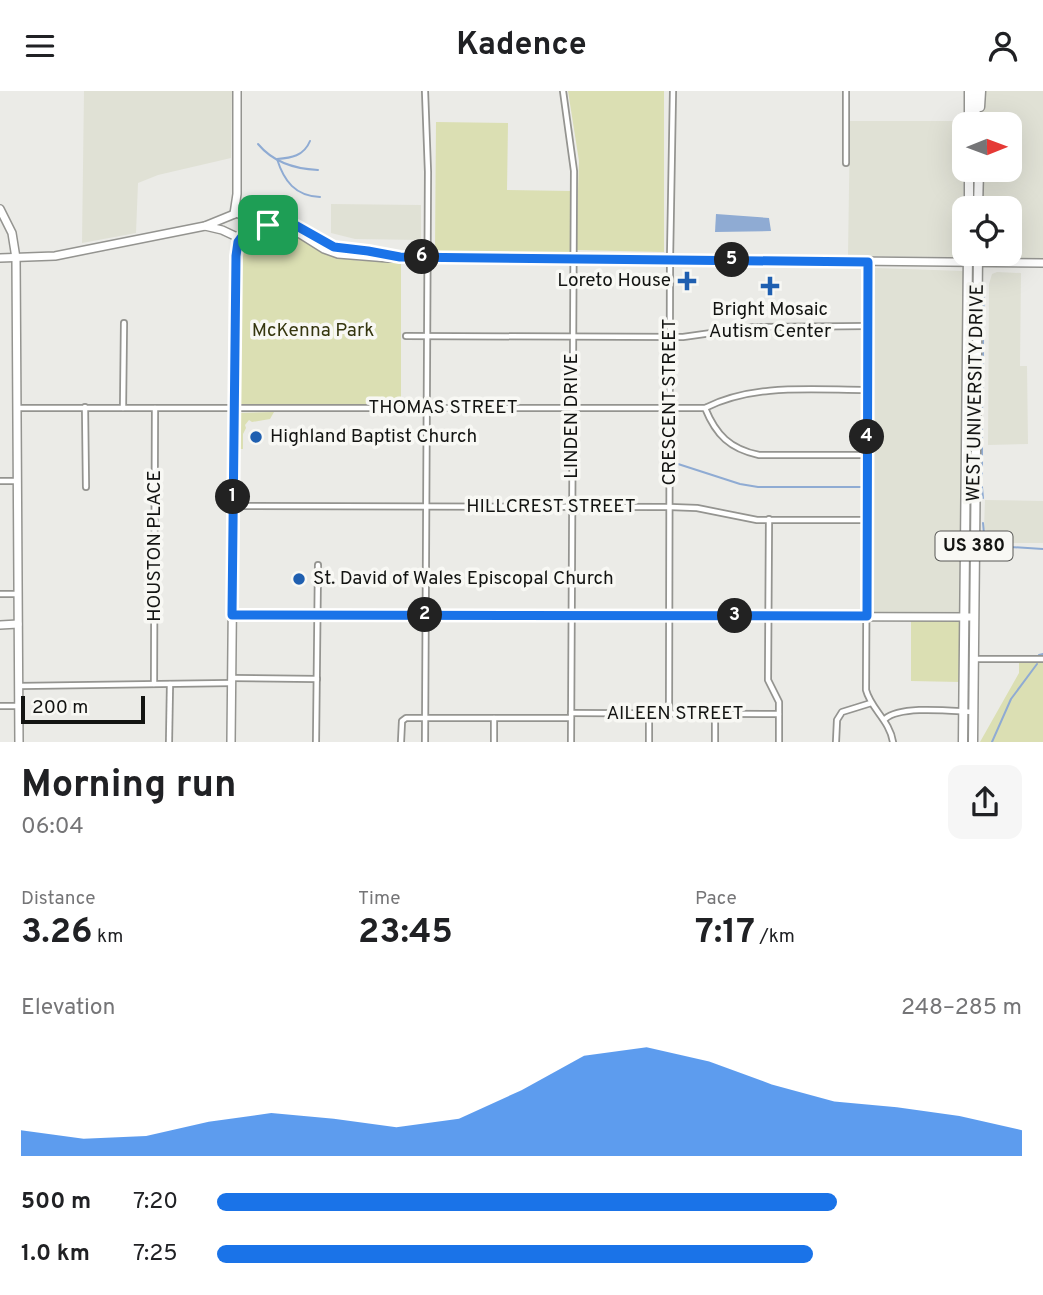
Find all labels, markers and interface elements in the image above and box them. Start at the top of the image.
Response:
text: Kadence [456,26,587,66]
icon: menu [21,27,59,65]
icon: person [984,27,1022,65]
north arrow [952,112,1022,182]
map controls [952,112,1022,266]
pin [238,195,298,255]
button: locate [952,196,1022,266]
icon: arrive [249,206,287,244]
pin: 6 [404,239,440,275]
pin: 5 [714,243,750,277]
text: 6 [416,244,427,268]
text: 5 [726,247,737,271]
place label: Loreto House [557,269,671,293]
marker: Loreto House [677,271,697,291]
marker: Bright Mosaic Autism Center [760,276,780,296]
street label: WEST UNIVERSITY DRIVE [962,284,990,502]
place label: Bright Mosaic Autism Center [709,298,832,344]
street label: CRESCENT STREET [658,318,682,486]
park label: McKenna Park [252,319,374,343]
street label: LINDEN DRIVE [560,353,584,479]
street label: THOMAS STREET [368,396,518,420]
pin: 4 [850,419,884,455]
text: 4 [860,424,873,448]
place label: Highland Baptist Church [270,425,477,449]
marker: Highland Baptist Church [248,429,264,445]
street label: HOUSTON PLACE [143,470,167,622]
pin: 1 [216,479,250,515]
text: 1 [229,484,236,508]
street label: HILLCREST STREET [466,495,636,519]
road number: US 380 [936,531,1012,561]
place label: St. David of Wales Episcopal Church [313,567,614,591]
marker: St. David of Wales Episcopal Church [291,571,307,587]
pin: 2 [408,597,442,633]
pin: 3 [718,599,752,633]
text: 2 [419,602,430,626]
text: 3 [729,603,740,627]
scale bar [21,693,145,725]
text: 200 m [32,696,88,720]
street label: AILEEN STREET [606,702,744,726]
text: Morning run [21,762,237,811]
button: share [948,765,1022,839]
text: 06:04 [21,813,84,842]
text: Distance [21,887,96,911]
text: Time [358,887,401,911]
text: Pace [695,887,737,911]
text: 3.26 [21,911,93,955]
text: 23:45 [358,911,453,955]
text: 7:17 [695,911,755,955]
text: km [93,925,123,949]
text: /km [755,925,795,949]
text: Elevation [21,994,116,1023]
text: 248–285 m [901,994,1022,1023]
text: 500 m [21,1188,91,1217]
text: 7:20 [133,1188,178,1217]
text: 1.0 km [21,1240,90,1269]
text: 7:25 [133,1240,178,1269]

